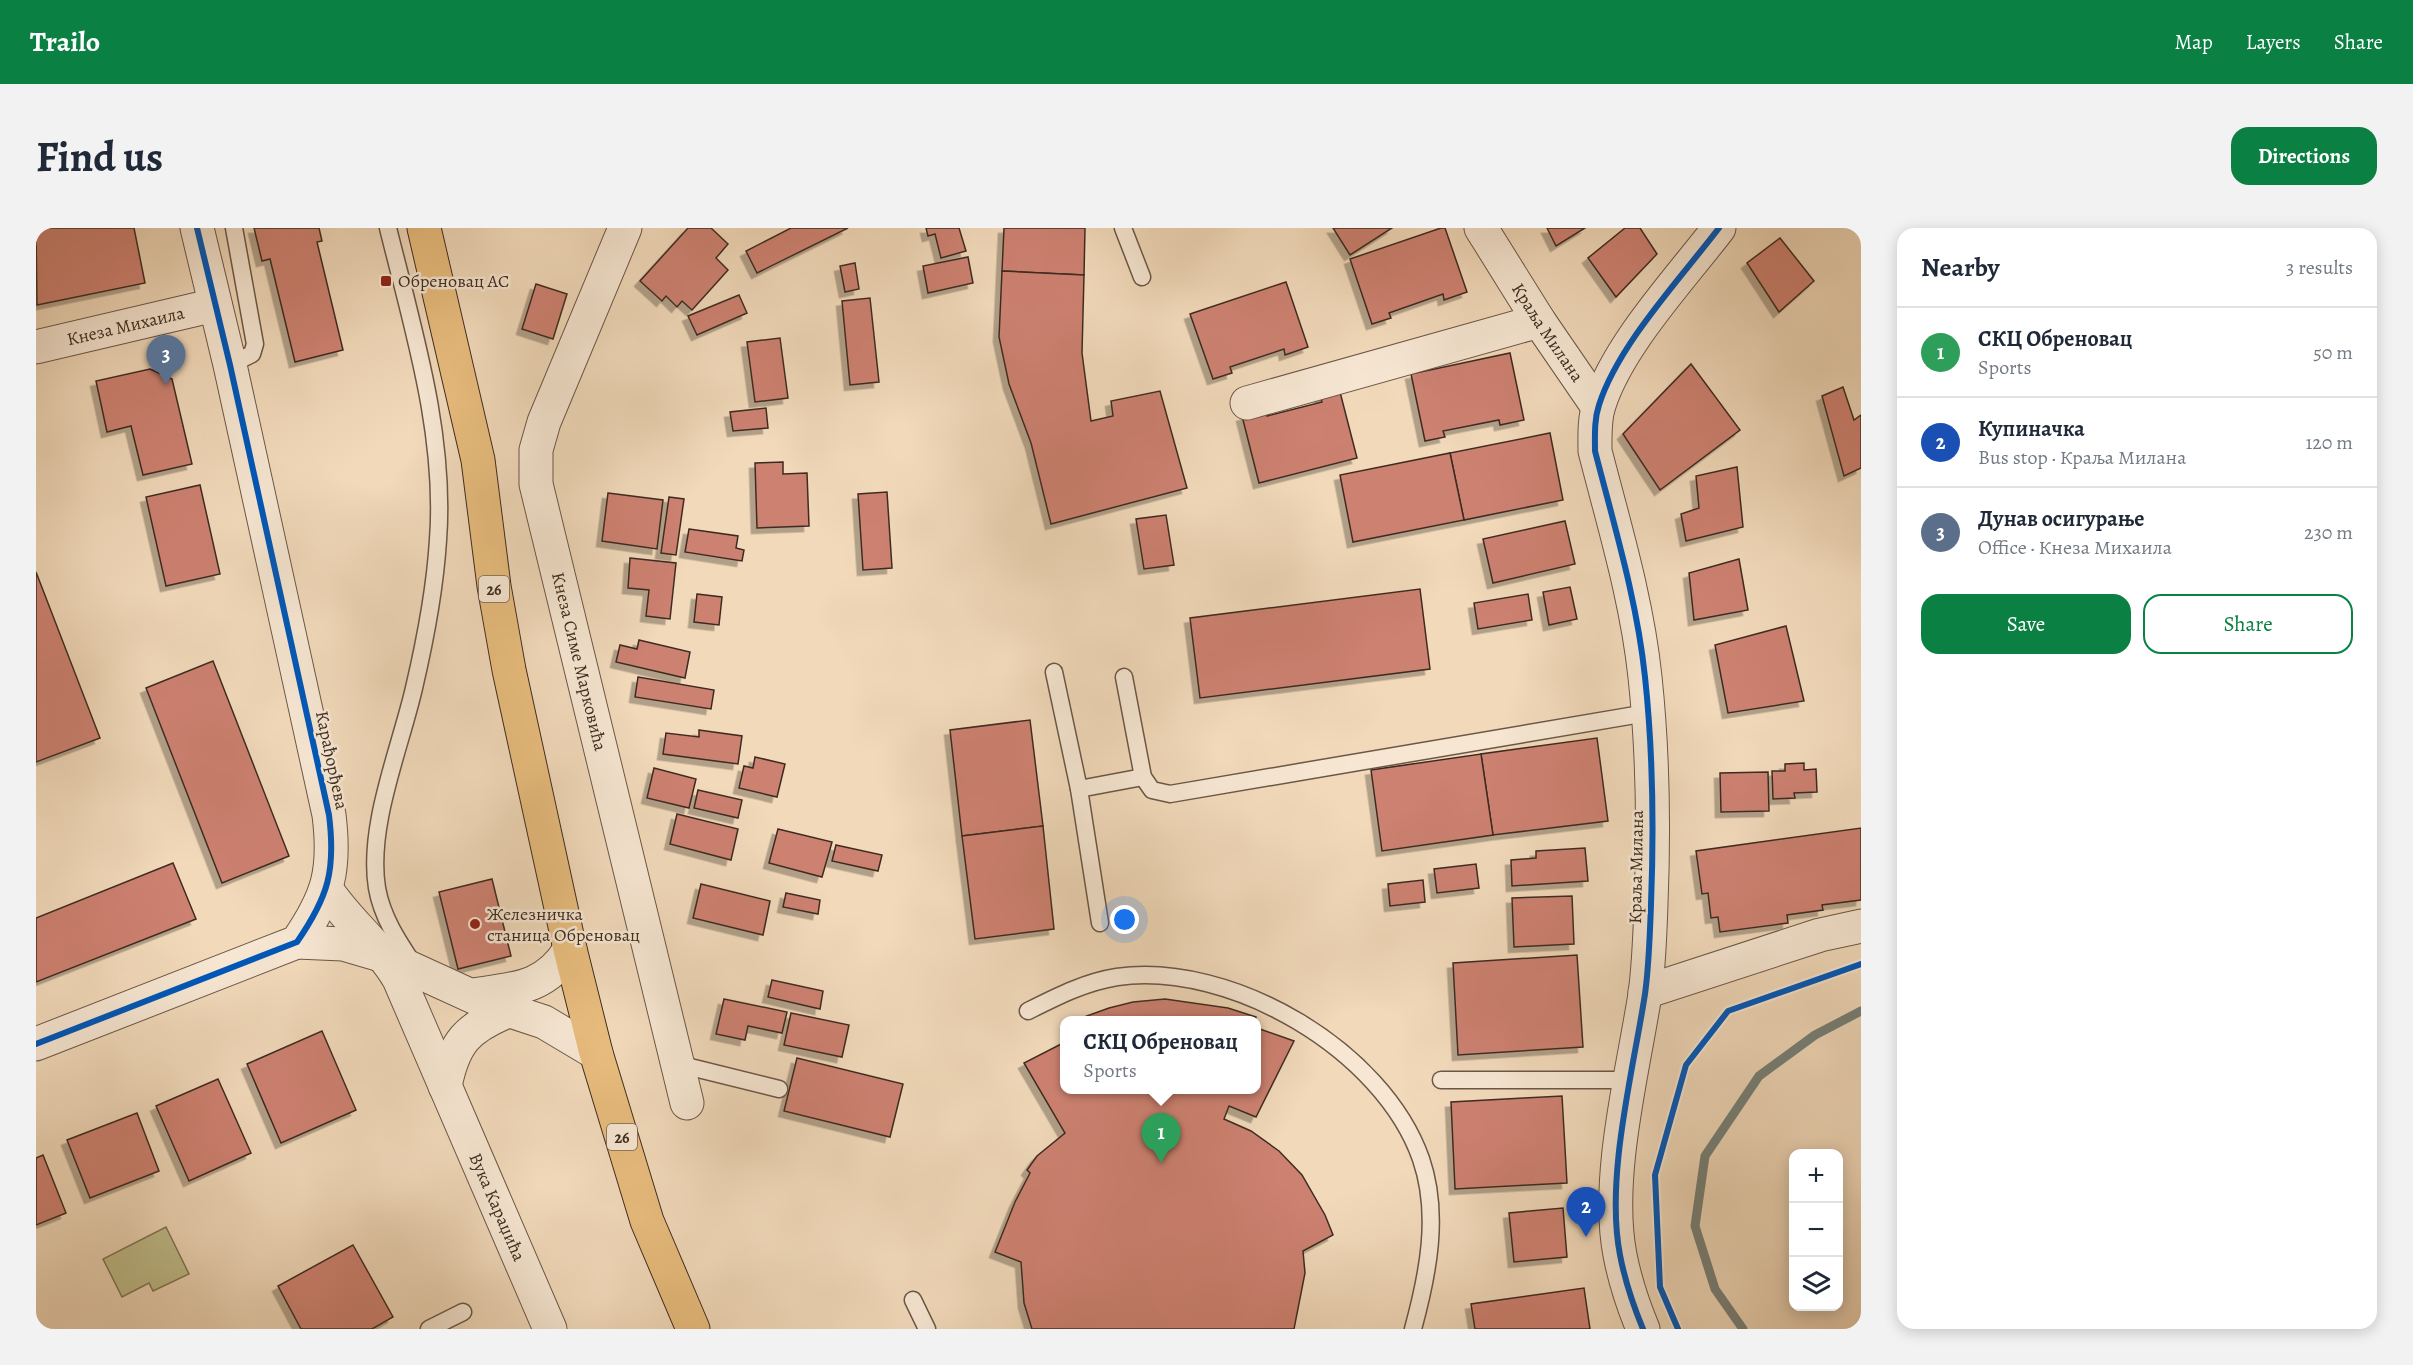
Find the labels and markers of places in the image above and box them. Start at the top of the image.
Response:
place label: Обреновац АС [398,269,509,293]
marker: Обреновац АС [379,274,393,288]
pin: 3 [146,336,186,385]
place label: Железничка станица Обреновац [487,902,640,947]
marker: Железничка станица Обреновац [468,917,482,931]
pin: 1 [1142,1114,1180,1163]
pin: 2 [1566,1188,1606,1237]

